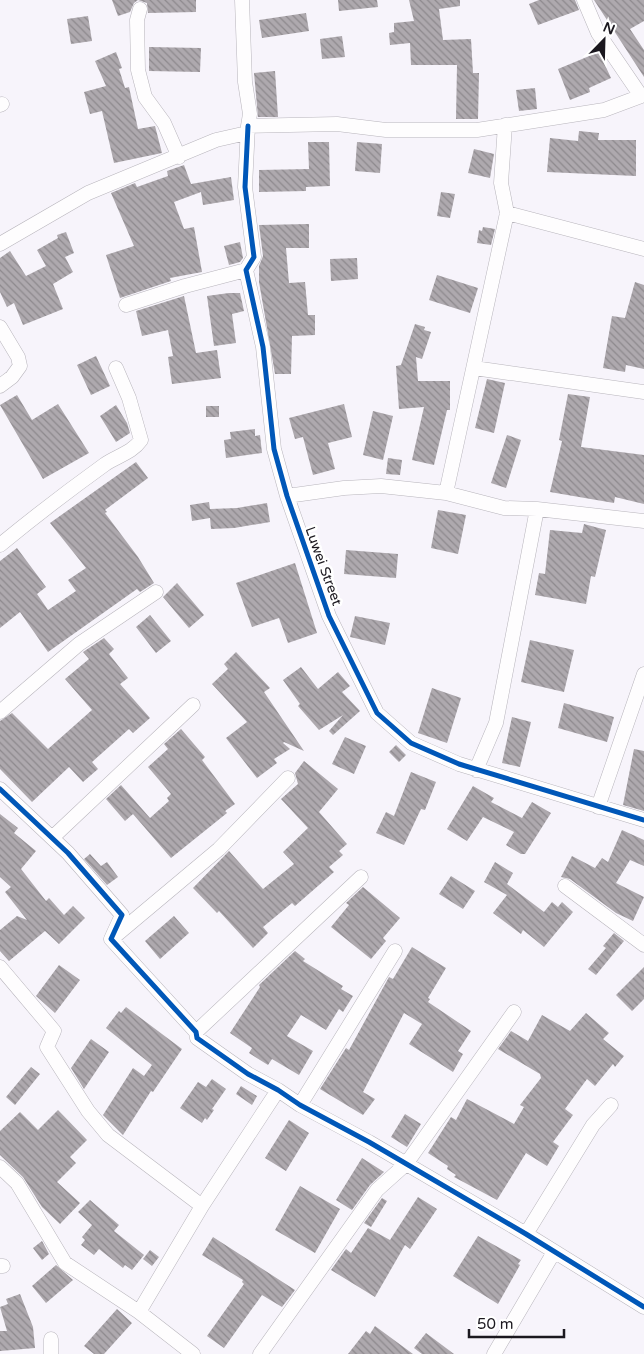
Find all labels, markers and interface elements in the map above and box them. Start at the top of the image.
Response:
north arrow [579,15,629,65]
text: N [600,18,617,39]
street label: Luwei Street [301,524,346,609]
scale bar [469,1306,564,1338]
text: 50 m [477,1315,514,1333]

